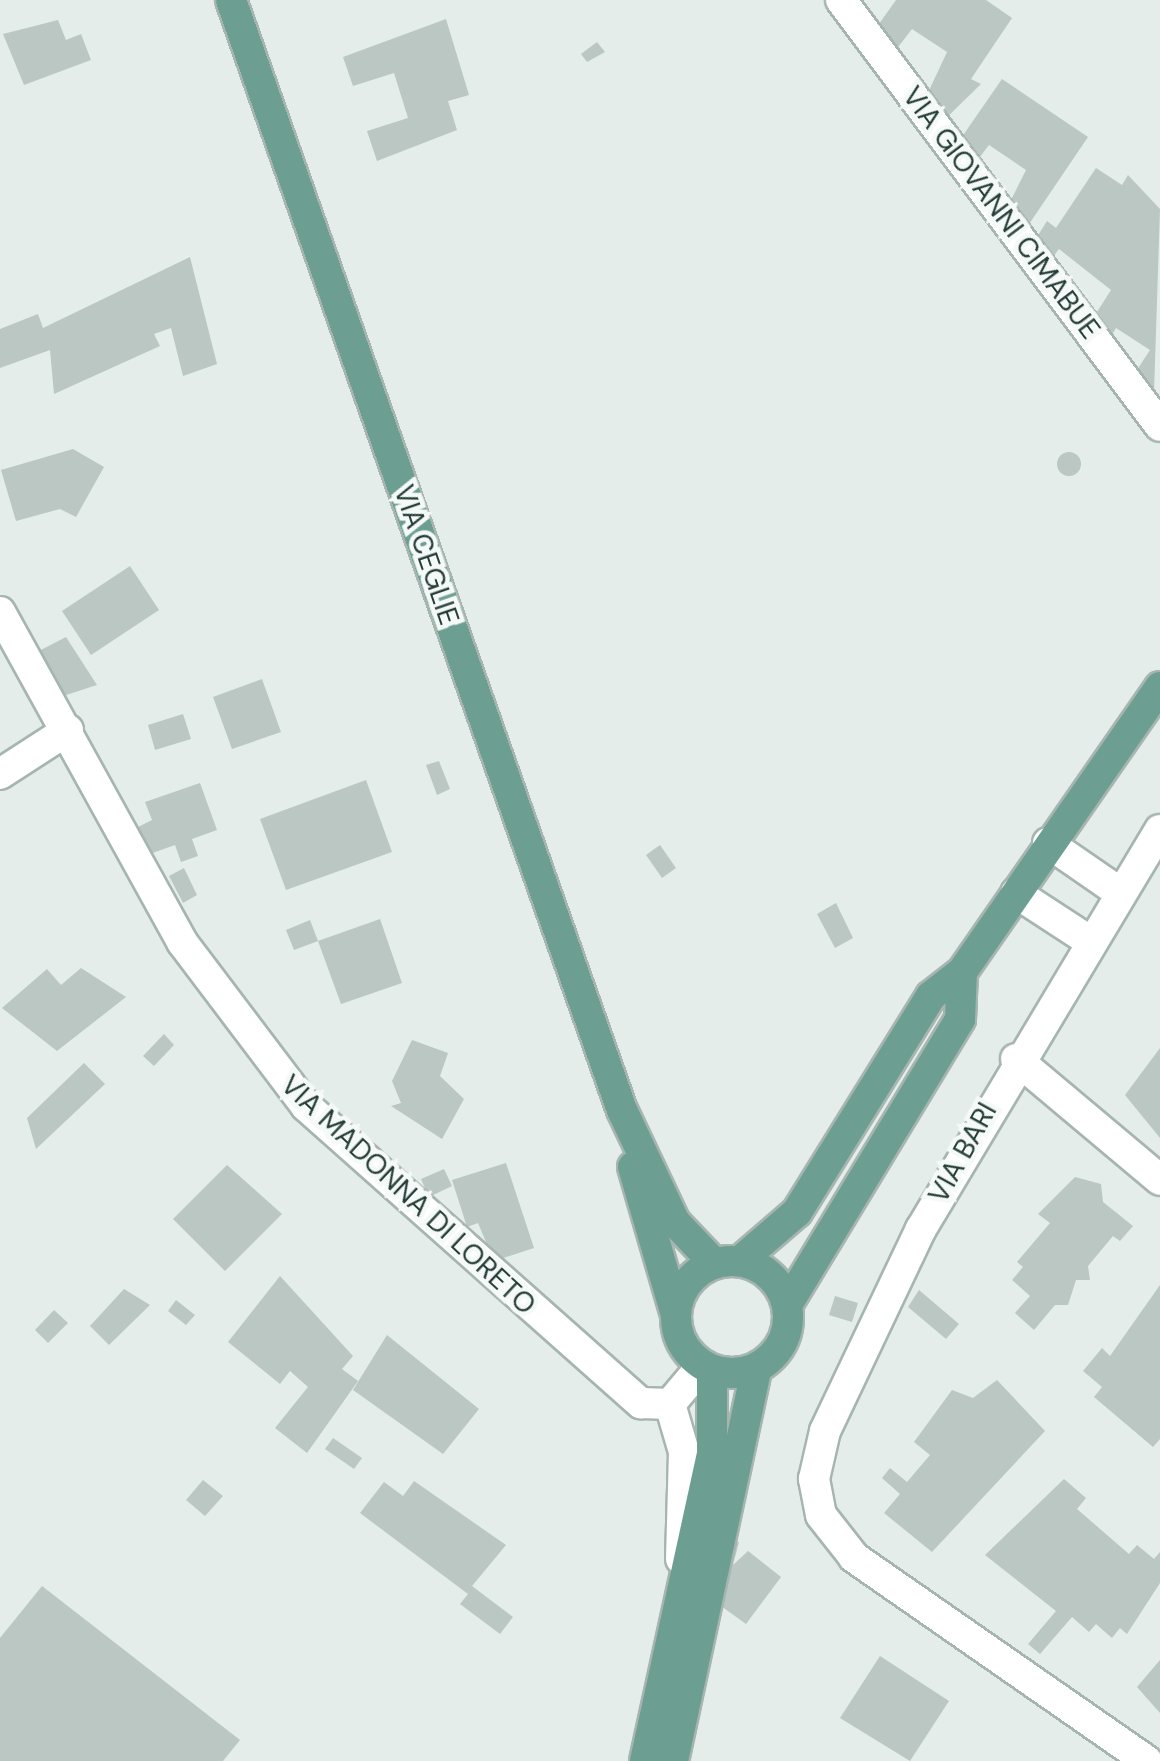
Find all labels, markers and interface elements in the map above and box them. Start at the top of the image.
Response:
street label: VIA GIOVANNI CIMABUE [895,80,1107,346]
street label: VIA CEGLIE [386,481,466,629]
street label: VIA MADONNA DI LORETO [274,1068,542,1322]
street label: VIA BARI [922,1097,1004,1209]

